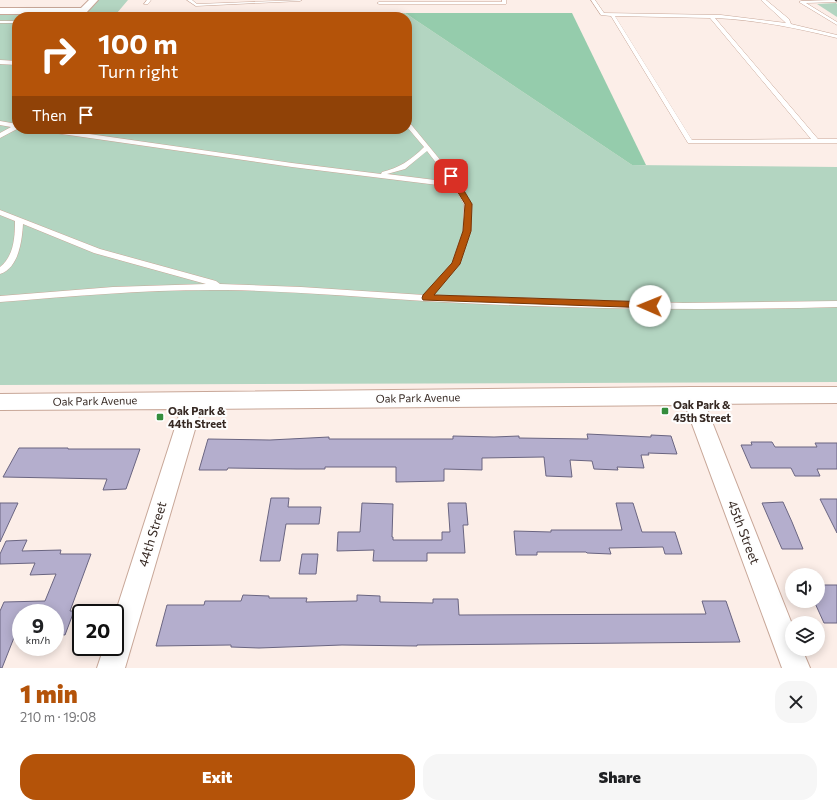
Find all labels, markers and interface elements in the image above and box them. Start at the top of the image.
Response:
text: 100 m [98,26,178,60]
icon: right [32,28,84,80]
text: Turn right [98,60,178,82]
icon: arrive [75,104,97,126]
text: Then [32,106,67,124]
pin [434,159,468,193]
icon: arrive [440,165,462,187]
position arrow [629,285,671,327]
street label: Oak Park Avenue [376,390,461,405]
street label: Oak Park Avenue [53,393,138,408]
place label: Oak Park & 45th Street [673,398,731,424]
place label: Oak Park & 44th Street [168,404,227,430]
marker: Oak Park & 45th Street [660,406,670,416]
marker: Oak Park & 44th Street [155,412,165,422]
street label: 45th Street [724,498,764,566]
street label: 44th Street [134,499,170,569]
map controls [785,568,825,656]
button: sound [785,568,825,608]
speed limit sign: 20 [72,604,124,656]
text: 9 [32,613,44,637]
button: layers [785,616,825,656]
text: km/h [26,634,50,646]
text: 1 min [20,679,78,708]
button: close [775,681,817,723]
text: 210 m · 19:08 [20,709,96,725]
button: Exit [20,754,415,800]
button: Share [423,754,817,800]

